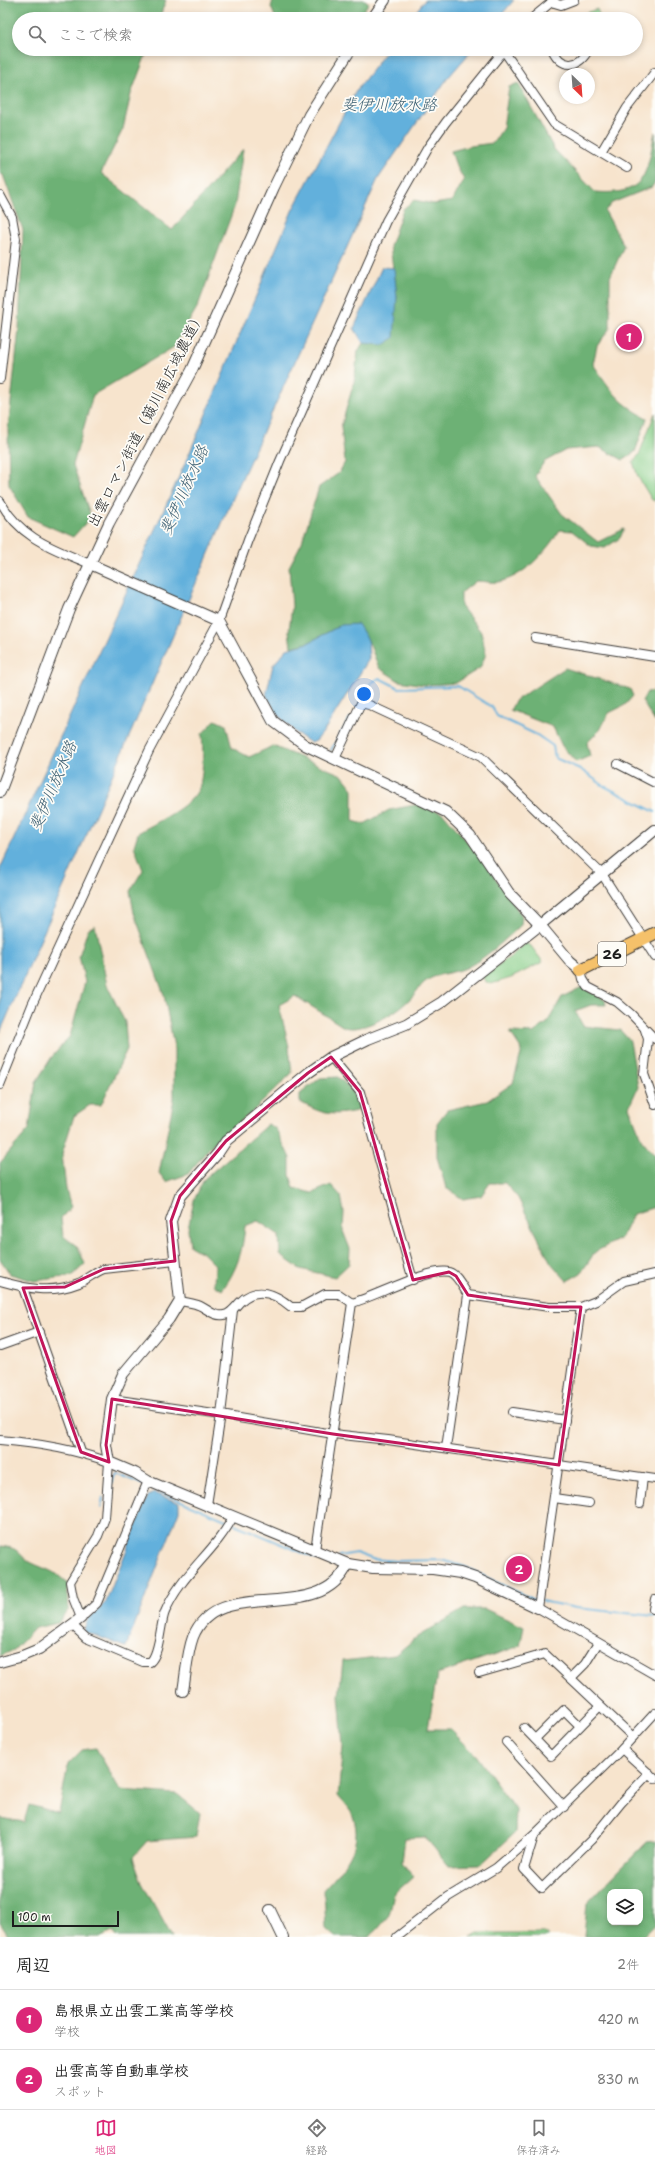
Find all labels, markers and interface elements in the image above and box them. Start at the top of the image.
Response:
search box [12,12,643,56]
icon: search [26,23,48,45]
text: ここで検索 [58,25,133,45]
north arrow [559,68,595,104]
water label: 斐伊川放水路 [341,94,438,115]
street label: 出雲ロマン街道（簸川南広域農道） [83,308,209,530]
pin: 1 [616,322,642,352]
water label: 斐伊川放水路 [155,441,214,538]
your location [354,684,374,704]
water label: 斐伊川放水路 [25,737,82,834]
road number: 26 [598,942,626,966]
pin: 2 [506,1554,532,1584]
map controls [607,1889,643,1925]
button: layers [607,1889,643,1925]
scale bar [12,1909,119,1928]
text: 100 m [18,1910,51,1925]
text: 周辺 [16,1954,50,1976]
text: 2件 [617,1956,639,1973]
text: 島根県立出雲工業高等学校 [54,2001,234,2021]
text: 1 [26,2011,32,2028]
text: 420 m [597,2011,639,2028]
text: 学校 [54,2023,80,2040]
text: 出雲高等自動車学校 [54,2061,189,2081]
text: 2 [24,2071,34,2088]
text: 830 m [597,2071,639,2088]
text: スポット [54,2083,106,2100]
tab: 地図 [95,2117,117,2158]
tab: 経路 [306,2117,328,2158]
tab: 保存済み [517,2117,561,2158]

